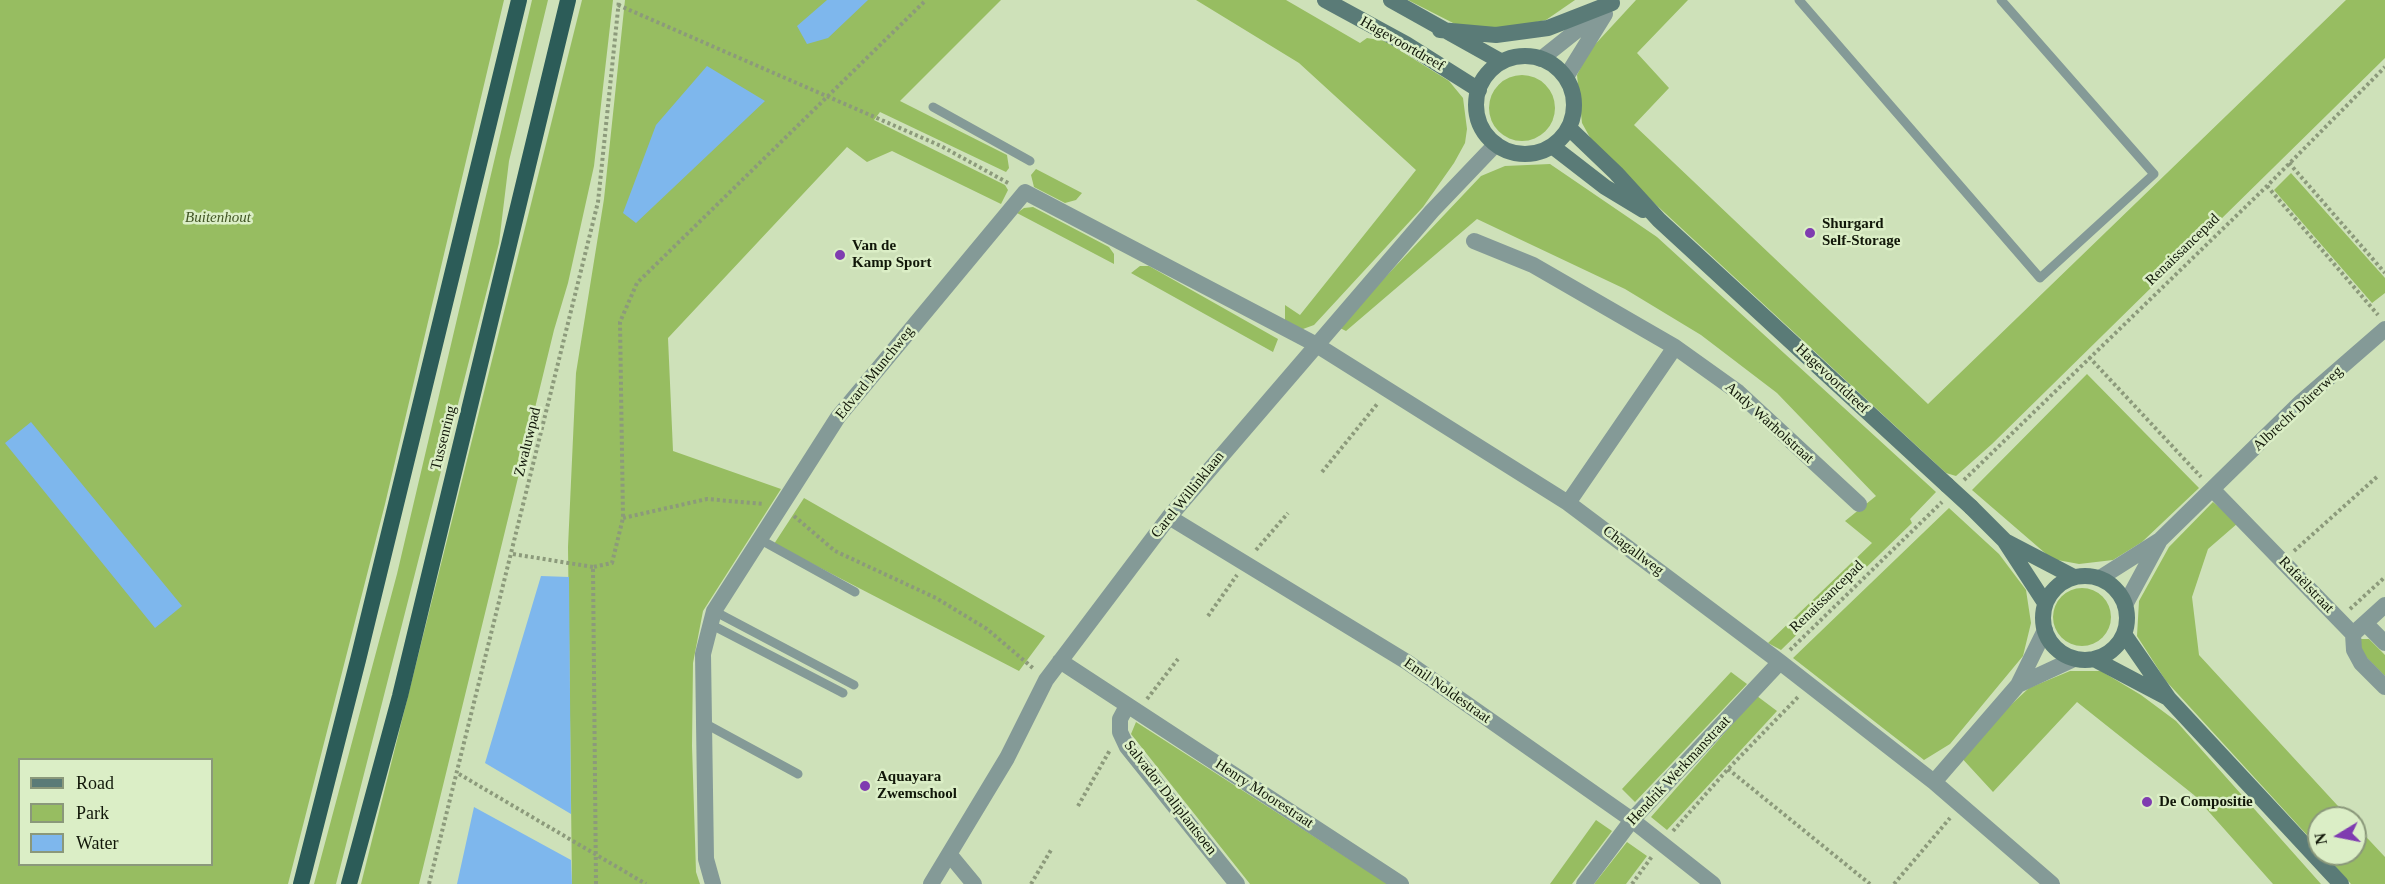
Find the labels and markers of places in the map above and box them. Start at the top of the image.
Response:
place label: Shurgard Self-Storage [1822,215,1900,250]
marker: Shurgard Self-Storage [1803,226,1817,240]
place label: Van de Kamp Sport [852,237,932,272]
marker: Van de Kamp Sport [833,248,847,262]
place label: Aquayara Zwemschool [877,768,957,803]
marker: Aquayara Zwemschool [858,779,872,793]
place label: De Compositie [2159,793,2253,811]
marker: De Compositie [2140,795,2154,809]

